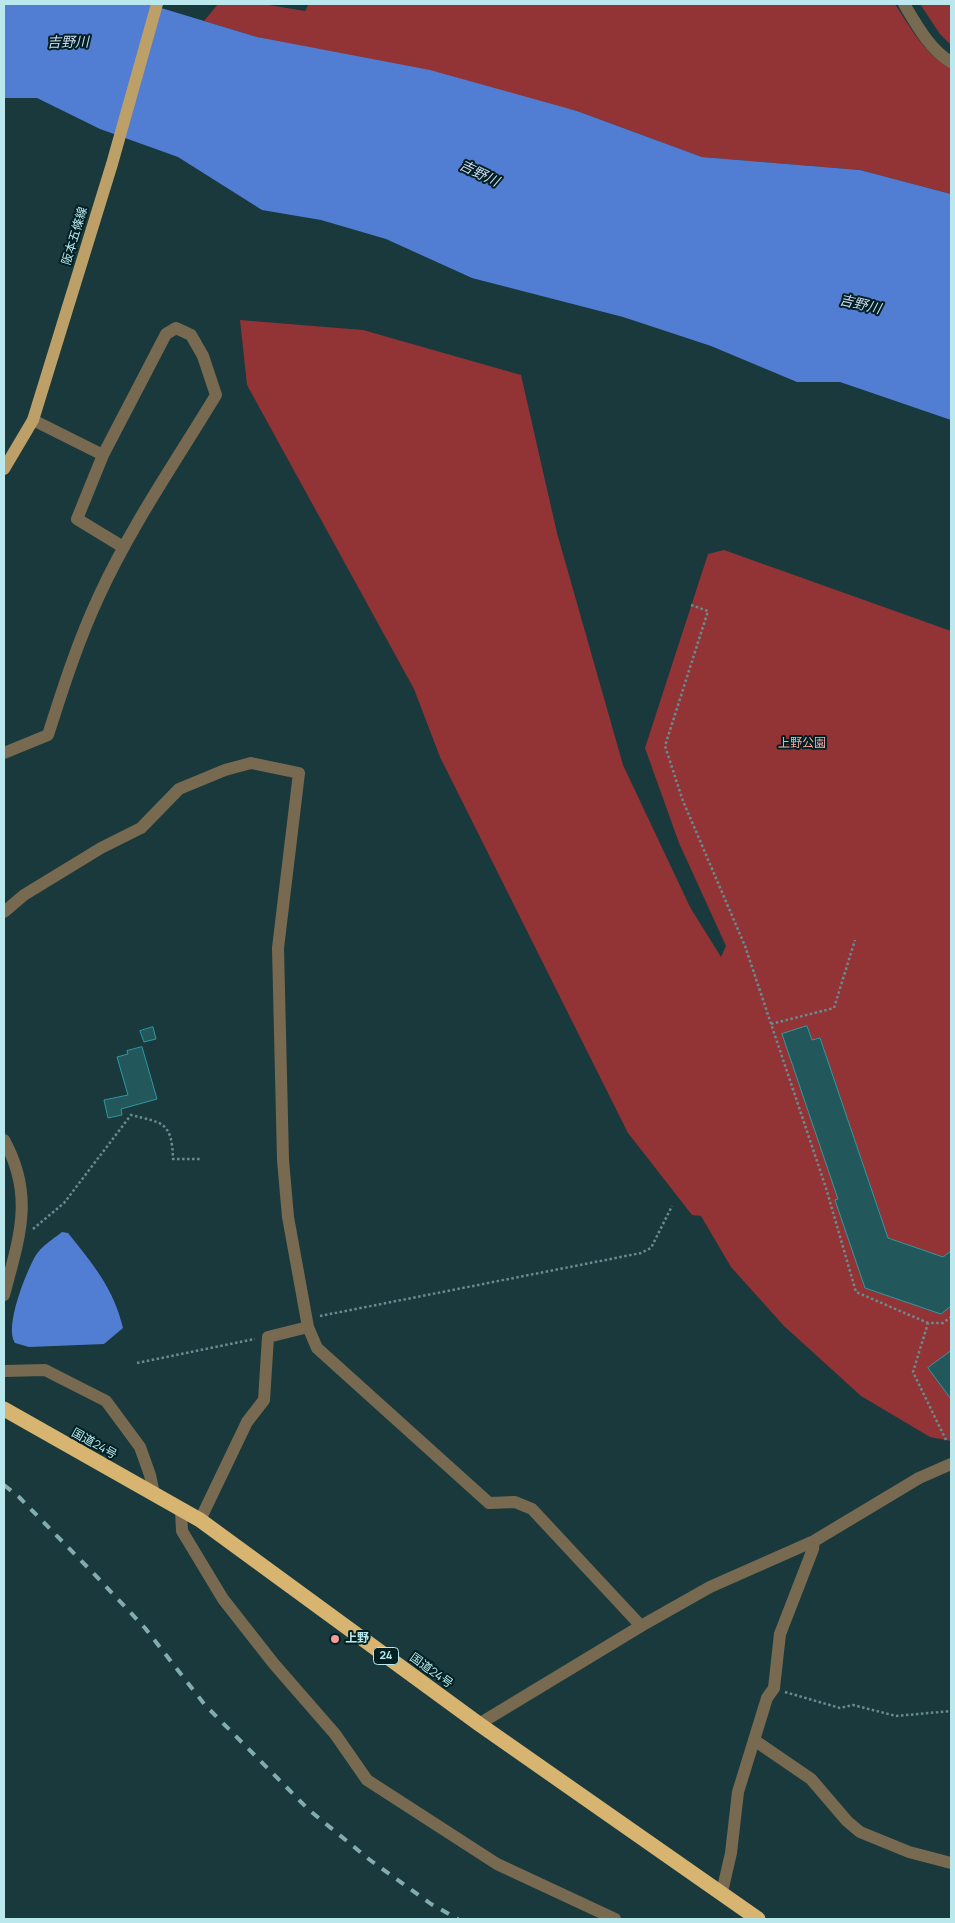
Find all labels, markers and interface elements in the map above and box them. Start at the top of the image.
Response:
water label: 吉野川 [47,34,89,52]
water label: 吉野川 [456,157,502,191]
street label: 阪本五條線 [59,205,91,267]
water label: 吉野川 [838,292,882,318]
park label: 上野公園 [778,737,826,751]
street label: 国道24号 [69,1426,119,1462]
place label: 上野 [345,1632,369,1646]
marker: 上野 [329,1633,341,1645]
road number: 24 [374,1648,398,1664]
street label: 国道24号 [407,1651,455,1691]

